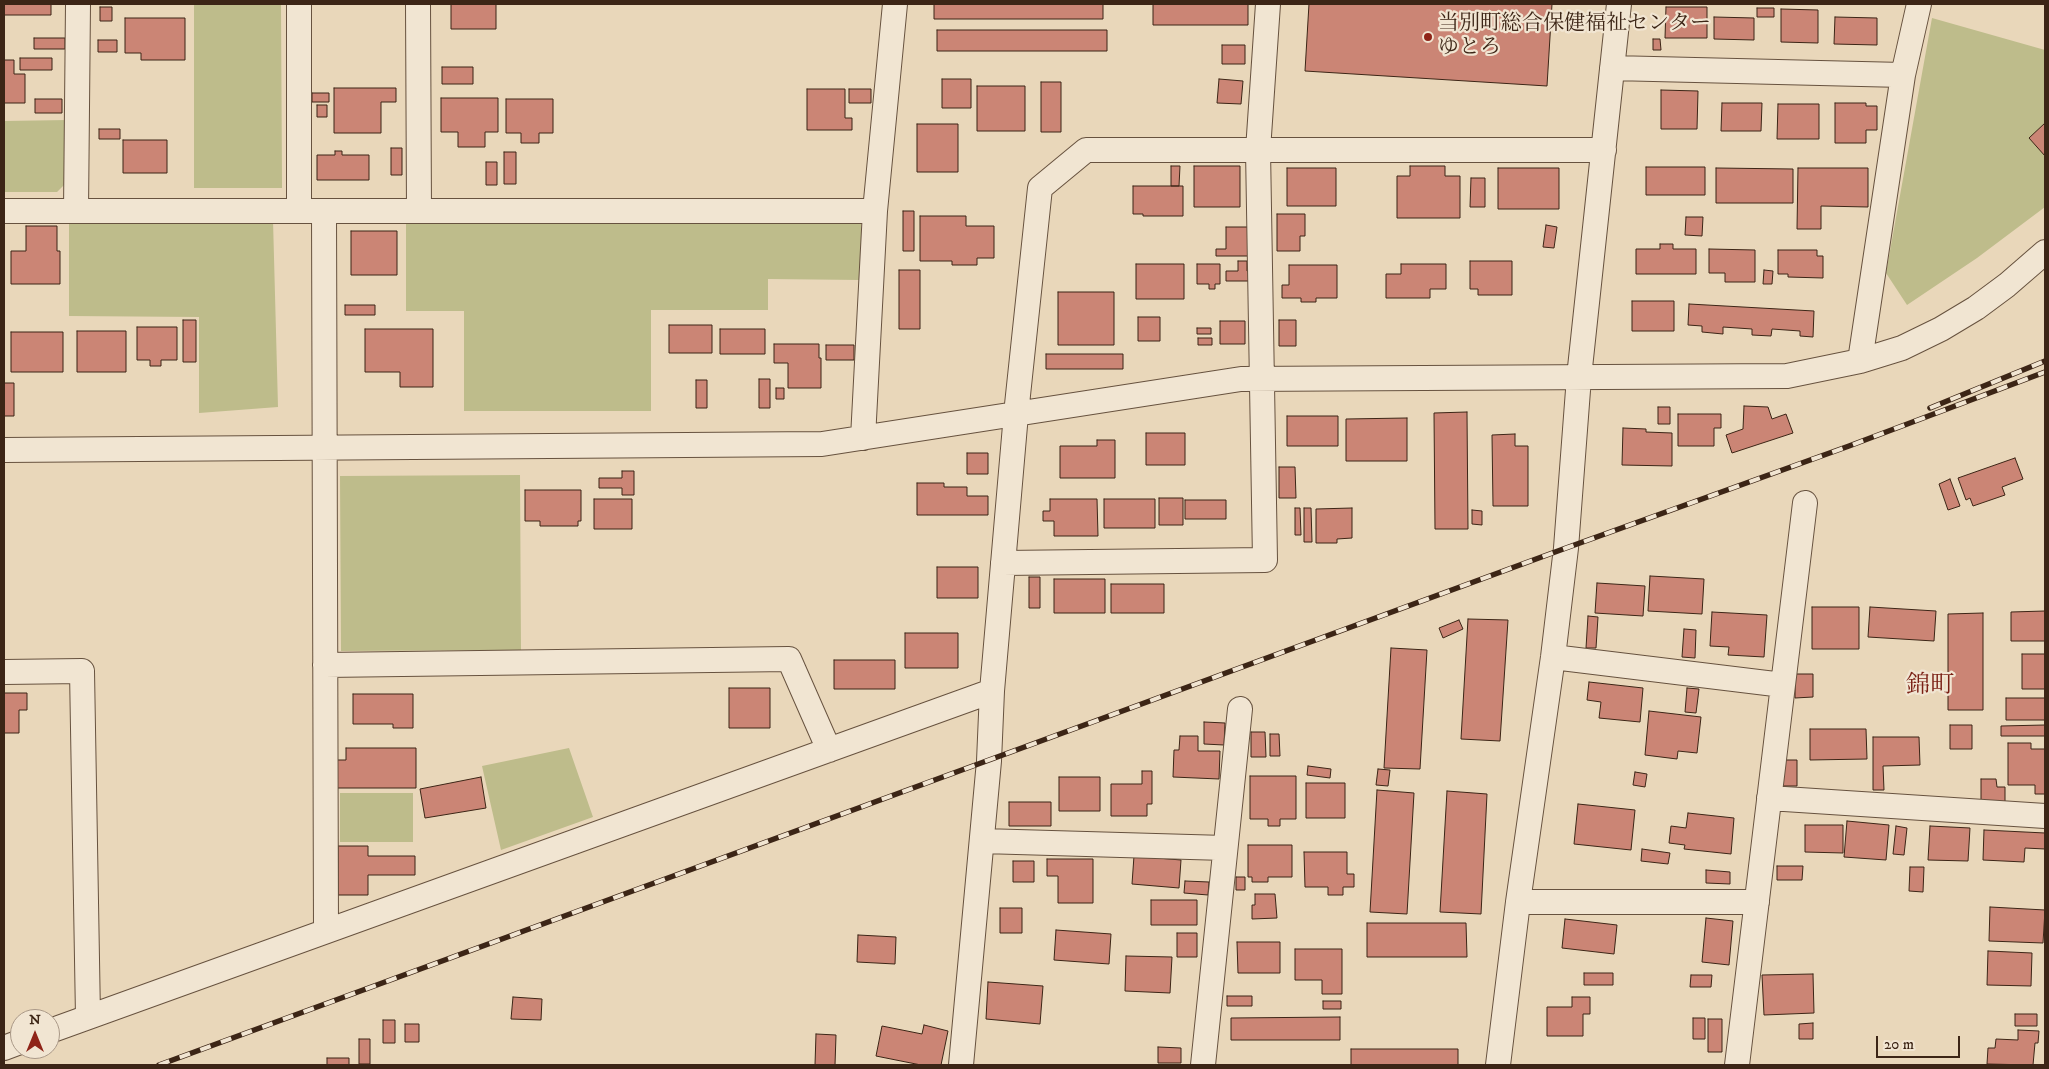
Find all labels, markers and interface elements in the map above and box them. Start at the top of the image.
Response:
place label: 当別町総合保健福祉センター ゆとろ [1438,12,1711,62]
marker: 当別町総合保健福祉センター ゆとろ [1422,31,1434,43]
district label: 錦町 [1906,673,1954,701]
north arrow [10,1009,60,1059]
text: N [29,1011,41,1029]
scale bar [1879,1026,1963,1058]
text: 20 m [1884,1035,1914,1054]

